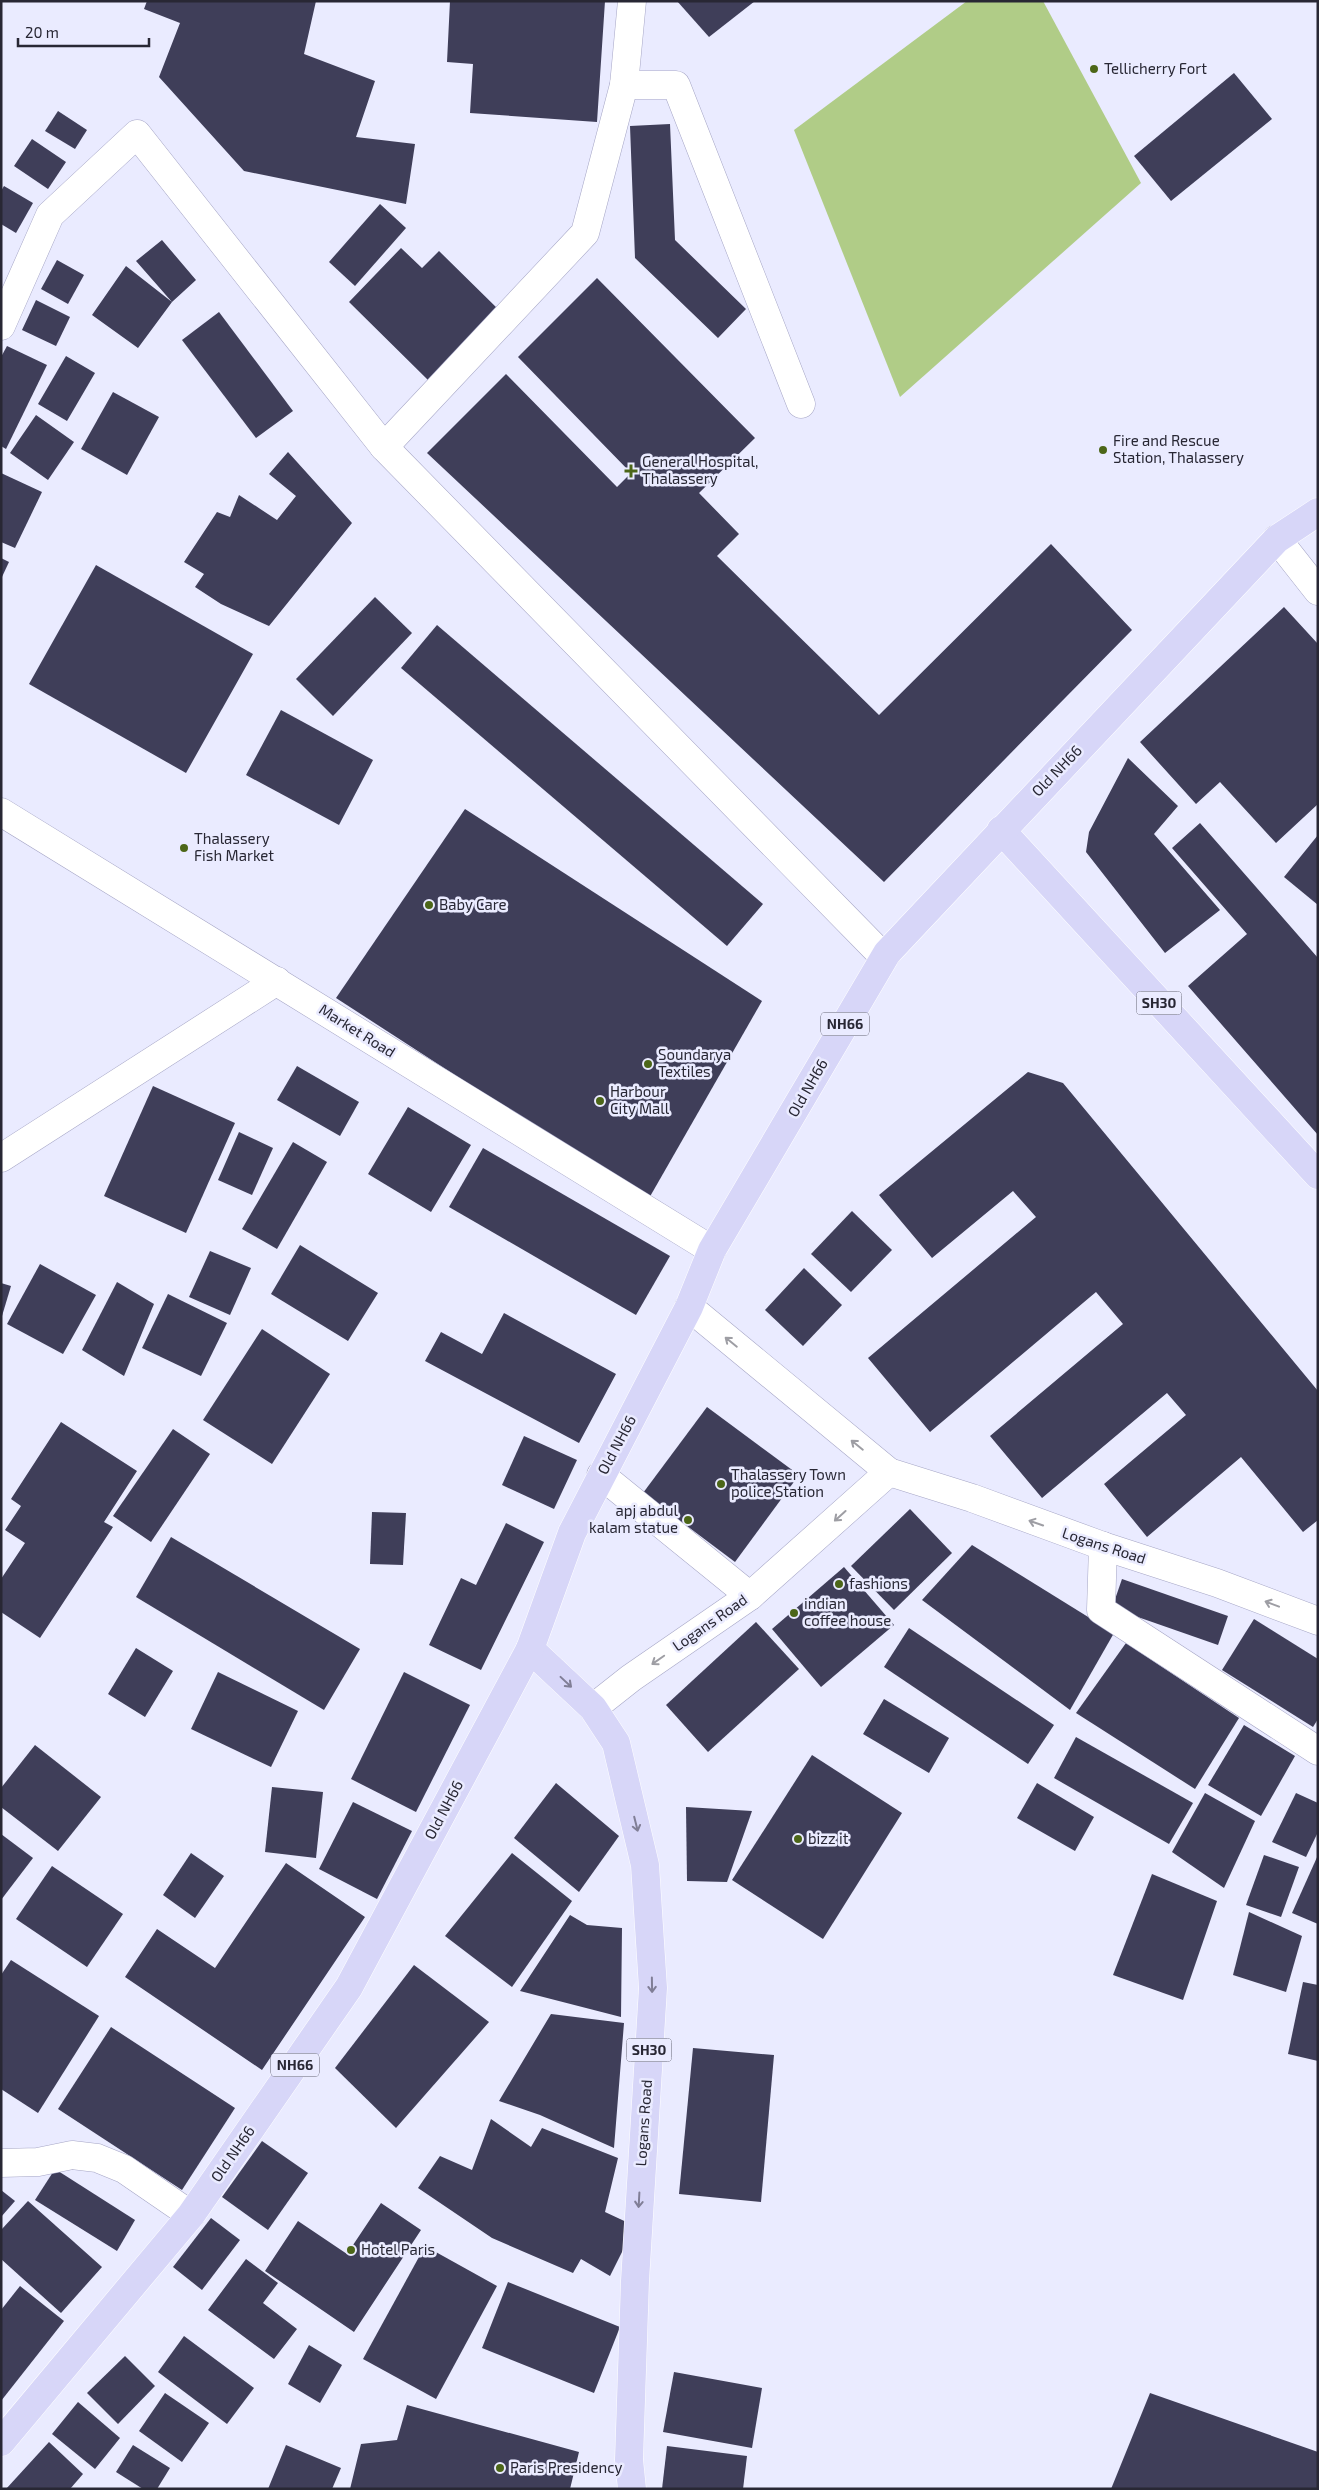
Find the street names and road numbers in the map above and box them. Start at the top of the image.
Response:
street label: Old NH66 [1028,741,1085,800]
road number: SH30 [1136,991,1182,1014]
street label: Market Road [316,1000,399,1061]
road number: NH66 [821,1012,869,1036]
street label: Old NH66 [783,1055,831,1120]
street label: Old NH66 [593,1412,639,1477]
street label: Logans Road [1060,1523,1148,1567]
street label: Logans Road [669,1590,750,1654]
street label: Old NH66 [420,1777,466,1842]
road number: SH30 [626,2038,672,2062]
road number: NH66 [271,2054,319,2076]
street label: Logans Road [631,2079,655,2167]
street label: Old NH66 [206,2122,258,2185]

